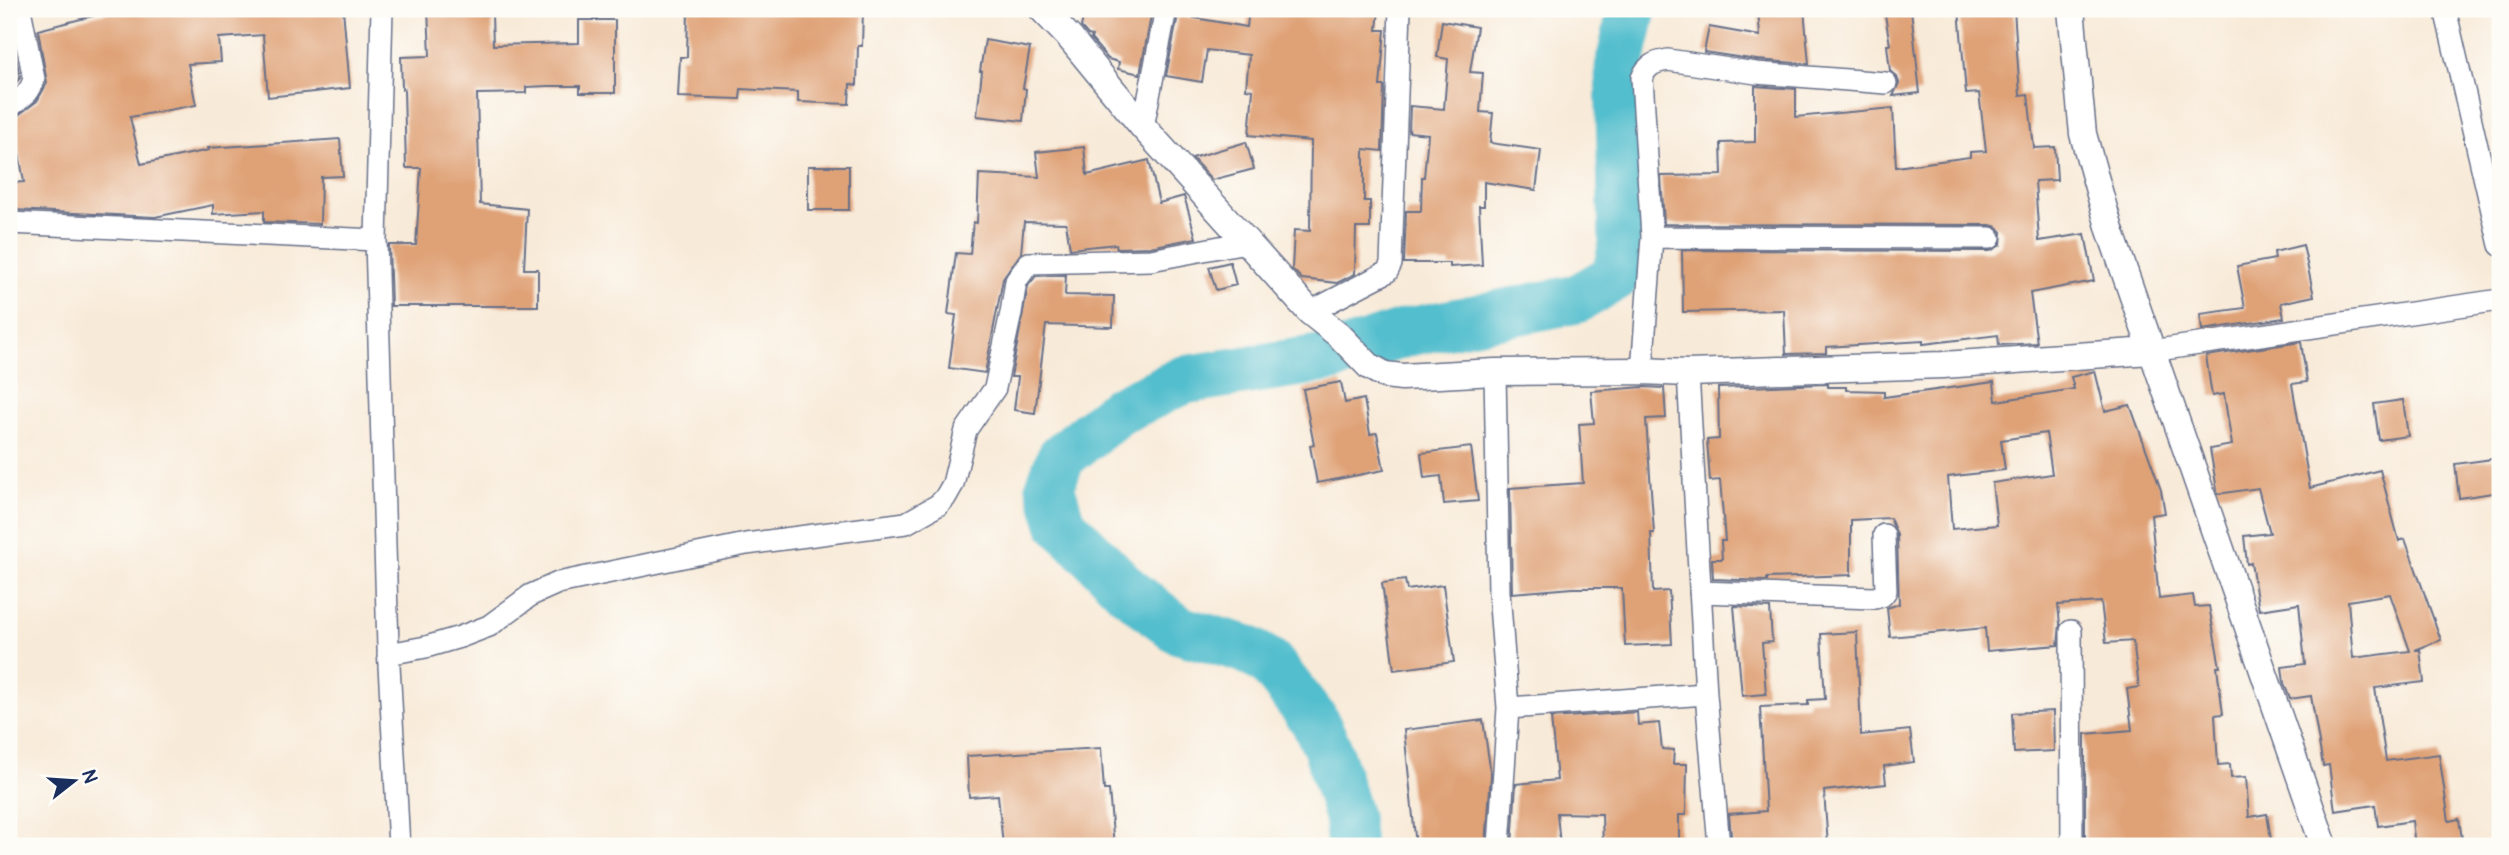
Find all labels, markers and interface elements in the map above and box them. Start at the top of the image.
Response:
north arrow [38,746,108,816]
text: N [76,767,103,786]

